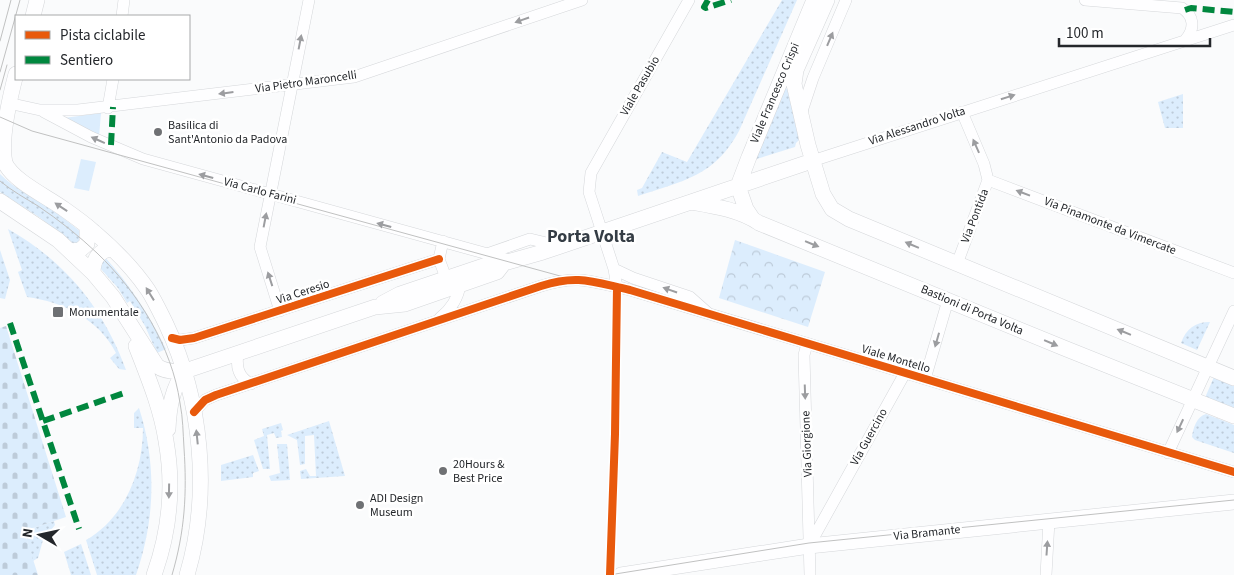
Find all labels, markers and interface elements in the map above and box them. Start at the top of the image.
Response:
legend [15,15,190,80]
scale bar [1059,15,1210,47]
one-way arrow [514,16,529,24]
text: 100 m [1066,23,1104,44]
text: Pista ciclabile [60,25,145,46]
one-way arrow [826,32,834,46]
one-way arrow [297,34,305,50]
street label: Viale Francesco Crispi [746,40,804,146]
text: Sentiero [60,50,113,71]
street label: Viale Pasubio [616,53,664,119]
street label: Via Pietro Maroncelli [254,66,358,98]
one-way arrow [218,89,234,97]
one-way arrow [1001,93,1016,101]
street label: Via Alessandro Volta [866,102,968,150]
place label: Basilica di Sant'Antonio da Padova [168,117,287,148]
marker: Basilica di Sant'Antonio da Padova [152,126,164,138]
one-way arrow [91,135,105,143]
one-way arrow [971,139,979,153]
one-way arrow [199,172,214,180]
street label: Via Carlo Farini [222,173,298,209]
street label: Via Pontida [957,186,993,246]
one-way arrow [1015,189,1030,197]
street label: Via Pinamonte da Vimercate [1041,193,1179,259]
one-way arrow [54,202,68,212]
one-way arrow [261,213,269,228]
one-way arrow [376,220,391,228]
district label: Porta Volta [547,224,635,249]
one-way arrow [805,241,819,249]
one-way arrow [904,241,919,249]
one-way arrow [266,271,274,286]
street label: Via Ceresio [274,275,332,309]
street label: Bastioni di Porta Volta [918,281,1026,339]
one-way arrow [663,285,678,293]
one-way arrow [145,287,155,301]
place label: Monumentale [69,304,139,321]
marker: Monumentale [51,305,65,319]
one-way arrow [1117,328,1131,336]
one-way arrow [932,332,940,347]
one-way arrow [1044,339,1059,347]
street label: Viale Montello [860,341,932,377]
one-way arrow [801,384,809,400]
street label: Via Guercino [846,405,892,469]
street label: Via Giorgione [797,410,817,478]
one-way arrow [1176,419,1184,433]
one-way arrow [193,429,201,445]
place label: 20Hours & Best Price [453,456,505,487]
marker: 20Hours & Best Price [437,465,449,477]
one-way arrow [165,484,173,500]
place label: ADI Design Museum [370,490,423,521]
marker: ADI Design Museum [354,499,366,511]
north arrow [15,510,65,560]
street label: Via Bramante [893,521,961,545]
text: N [18,527,39,539]
one-way arrow [1044,540,1052,556]

